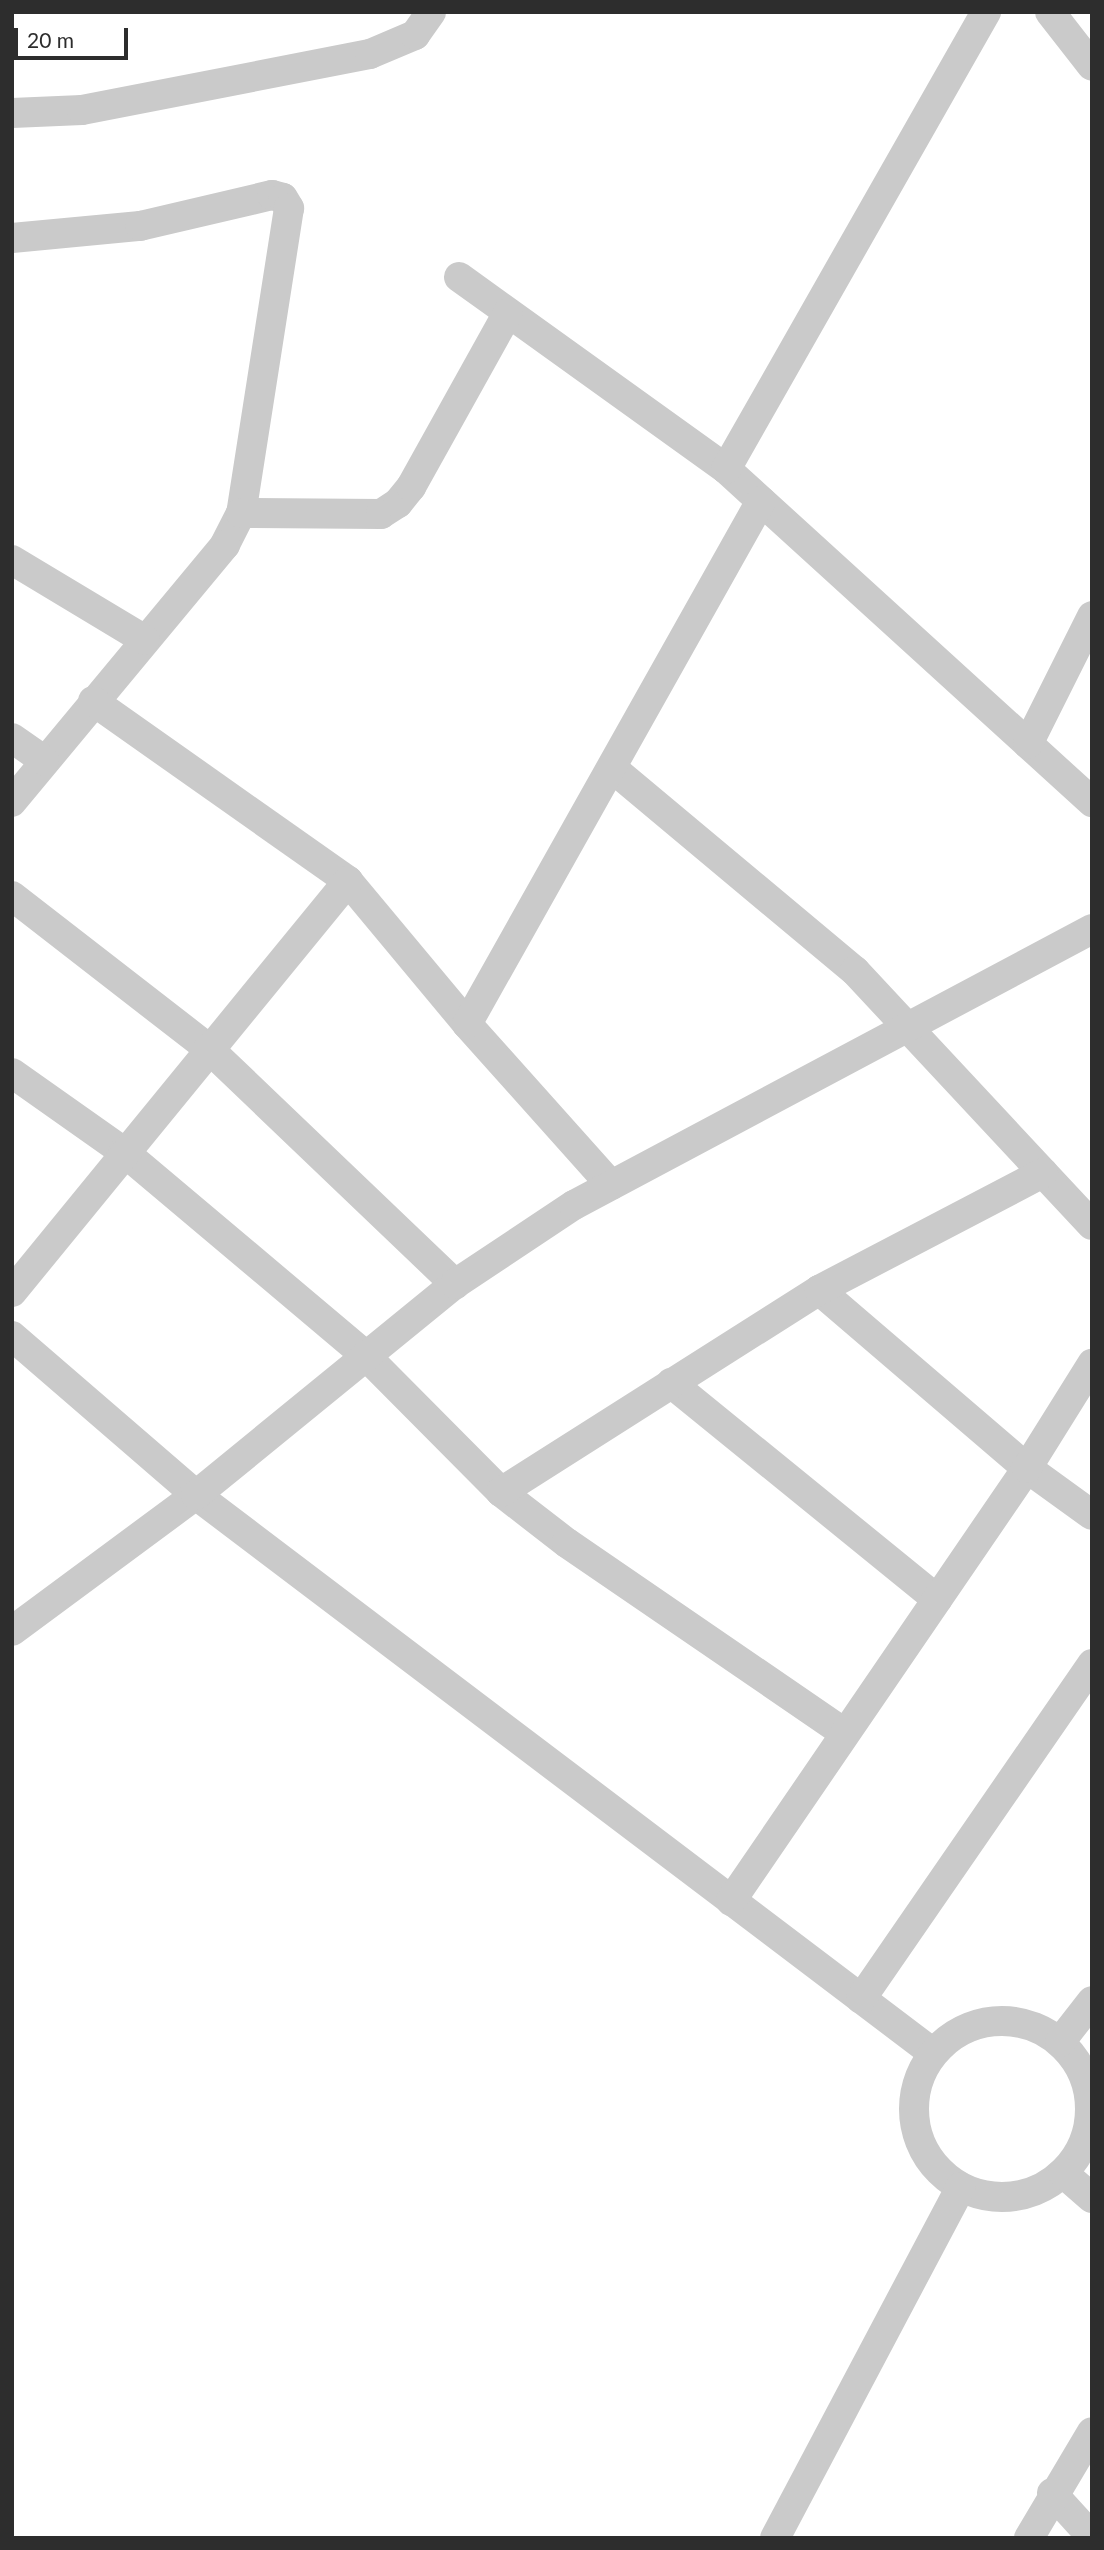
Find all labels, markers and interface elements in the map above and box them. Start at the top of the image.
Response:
scale bar [18,14,131,58]
text: 20 m [27,27,74,52]

